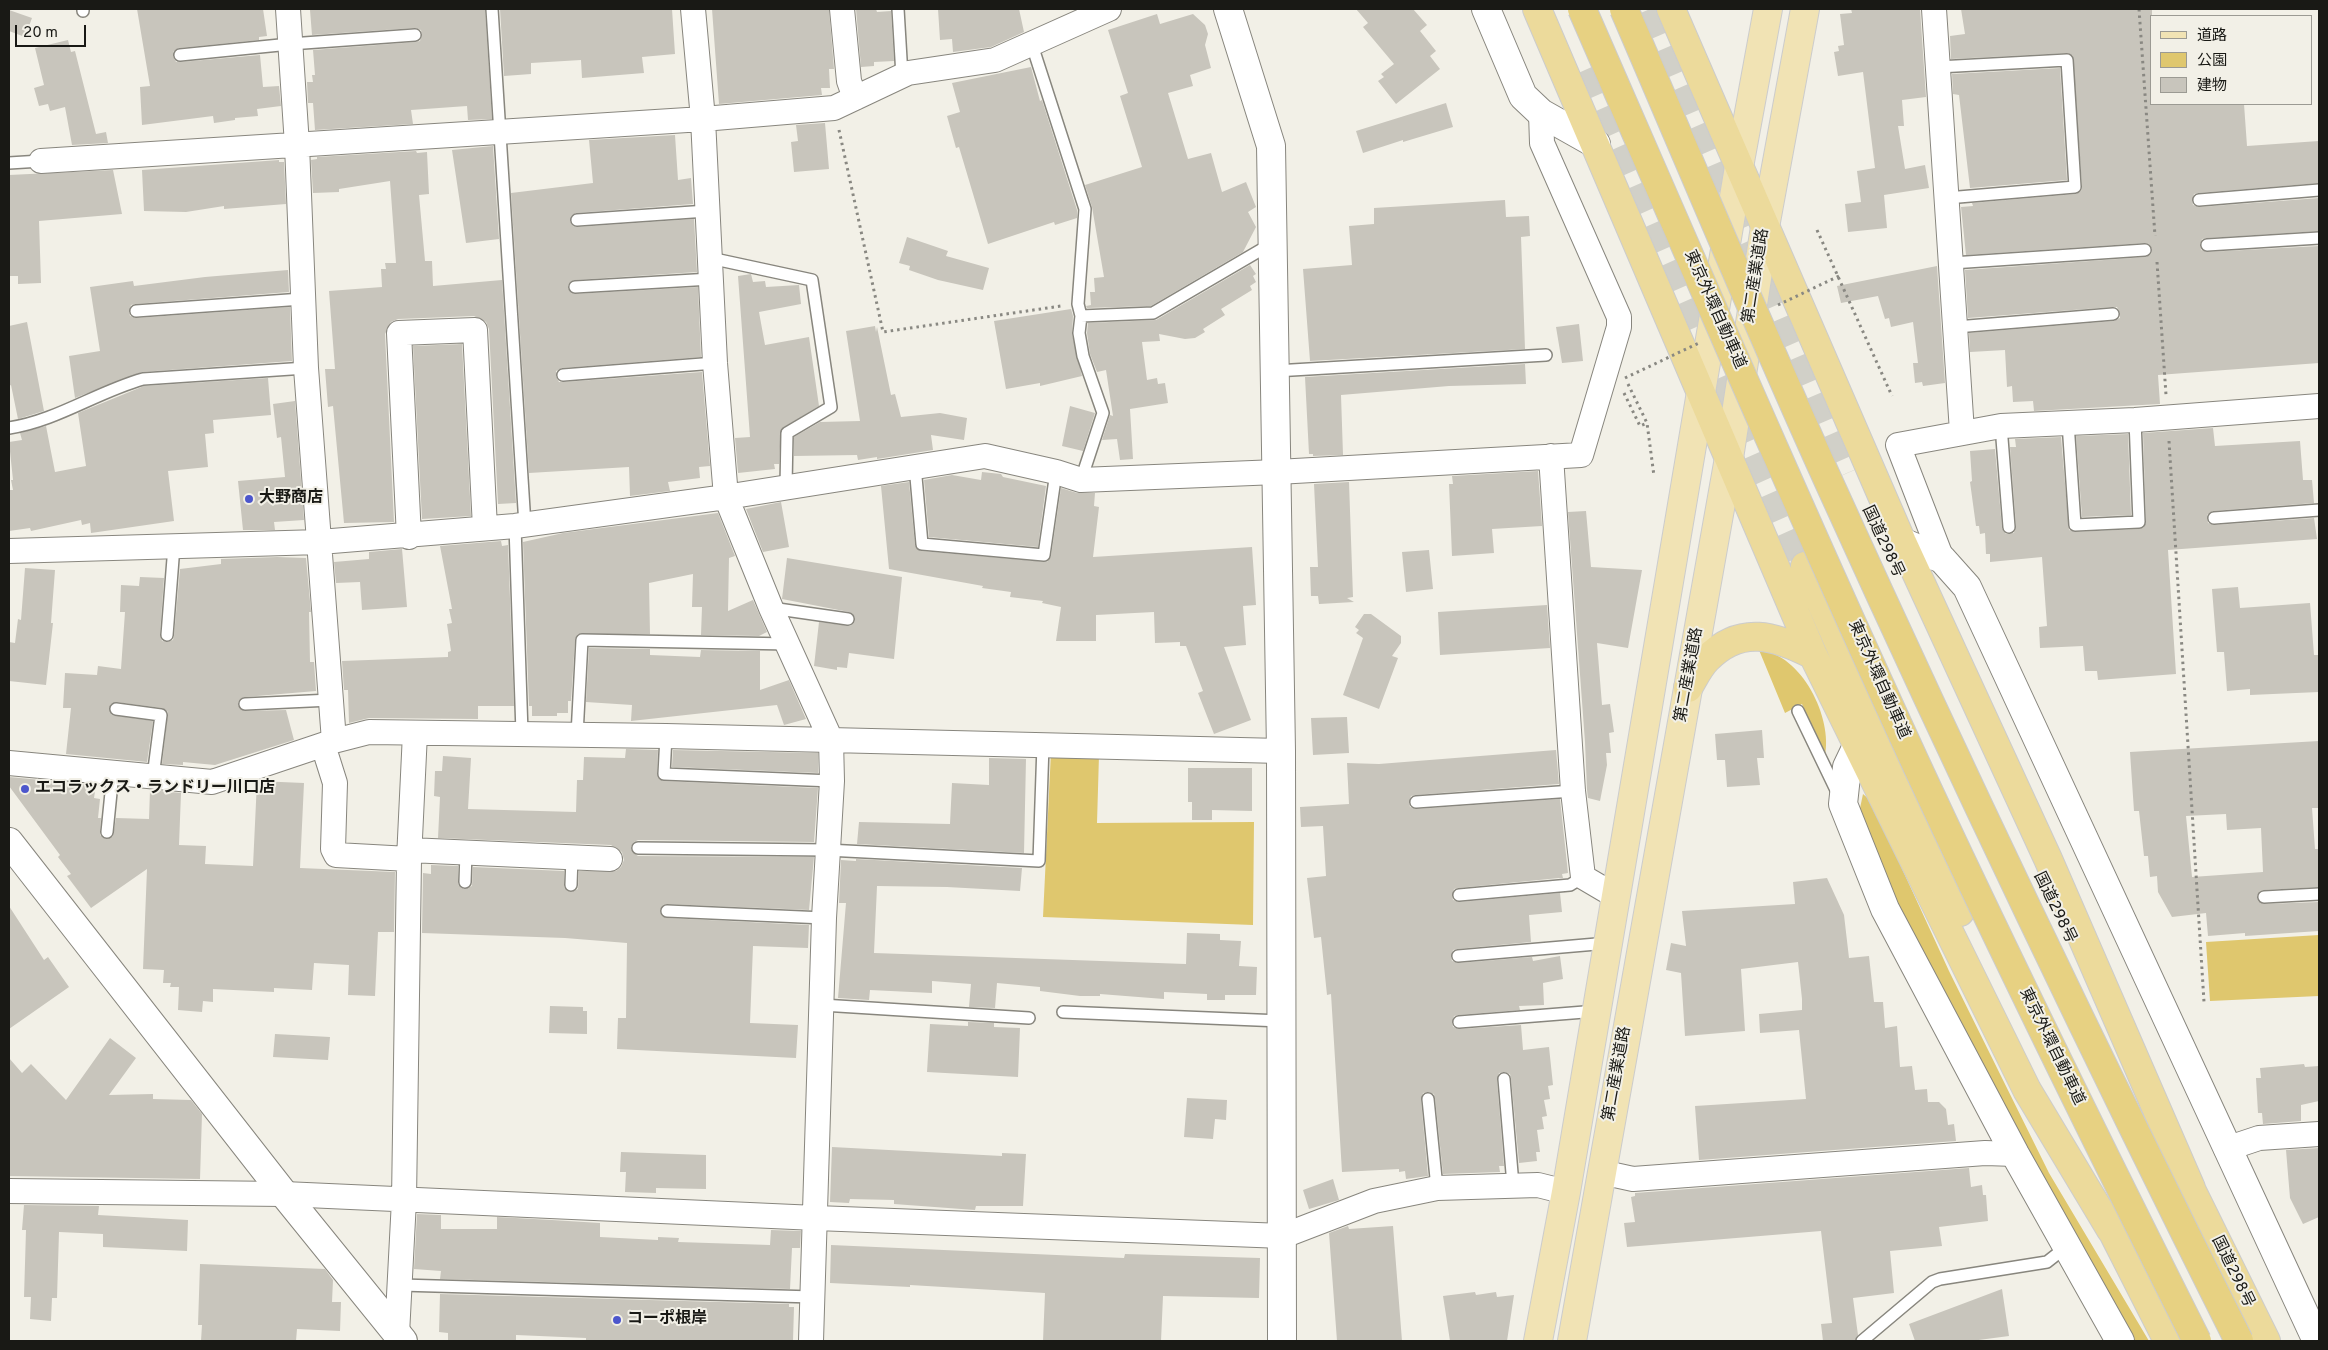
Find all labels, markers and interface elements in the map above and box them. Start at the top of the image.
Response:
scale bar [18,15,89,47]
legend [2150,15,2313,105]
text: 20 m [23,24,58,43]
text: 道路 [2197,27,2227,46]
text: 公園 [2197,52,2227,71]
text: 建物 [2197,77,2227,96]
street label: 第二産業道路 [1740,227,1774,325]
street label: 東京外環自動車道 [1679,248,1749,372]
place label: 大野商店 [259,489,323,509]
marker: 大野商店 [243,493,255,505]
street label: 国道298号 [1857,503,1907,581]
street label: 東京外環自動車道 [1843,618,1913,742]
street label: 第二産業道路 [1672,626,1708,724]
place label: エコラックス・ランドリー川口店 [35,779,275,799]
marker: エコラックス・ランドリー川口店 [19,783,31,795]
street label: 国道298号 [2028,869,2080,947]
street label: 東京外環自動車道 [2014,985,2088,1109]
street label: 第二産業道路 [1600,1025,1636,1123]
street label: 国道298号 [2206,1233,2258,1311]
place label: コーポ根岸 [627,1310,707,1330]
marker: コーポ根岸 [611,1314,623,1326]

